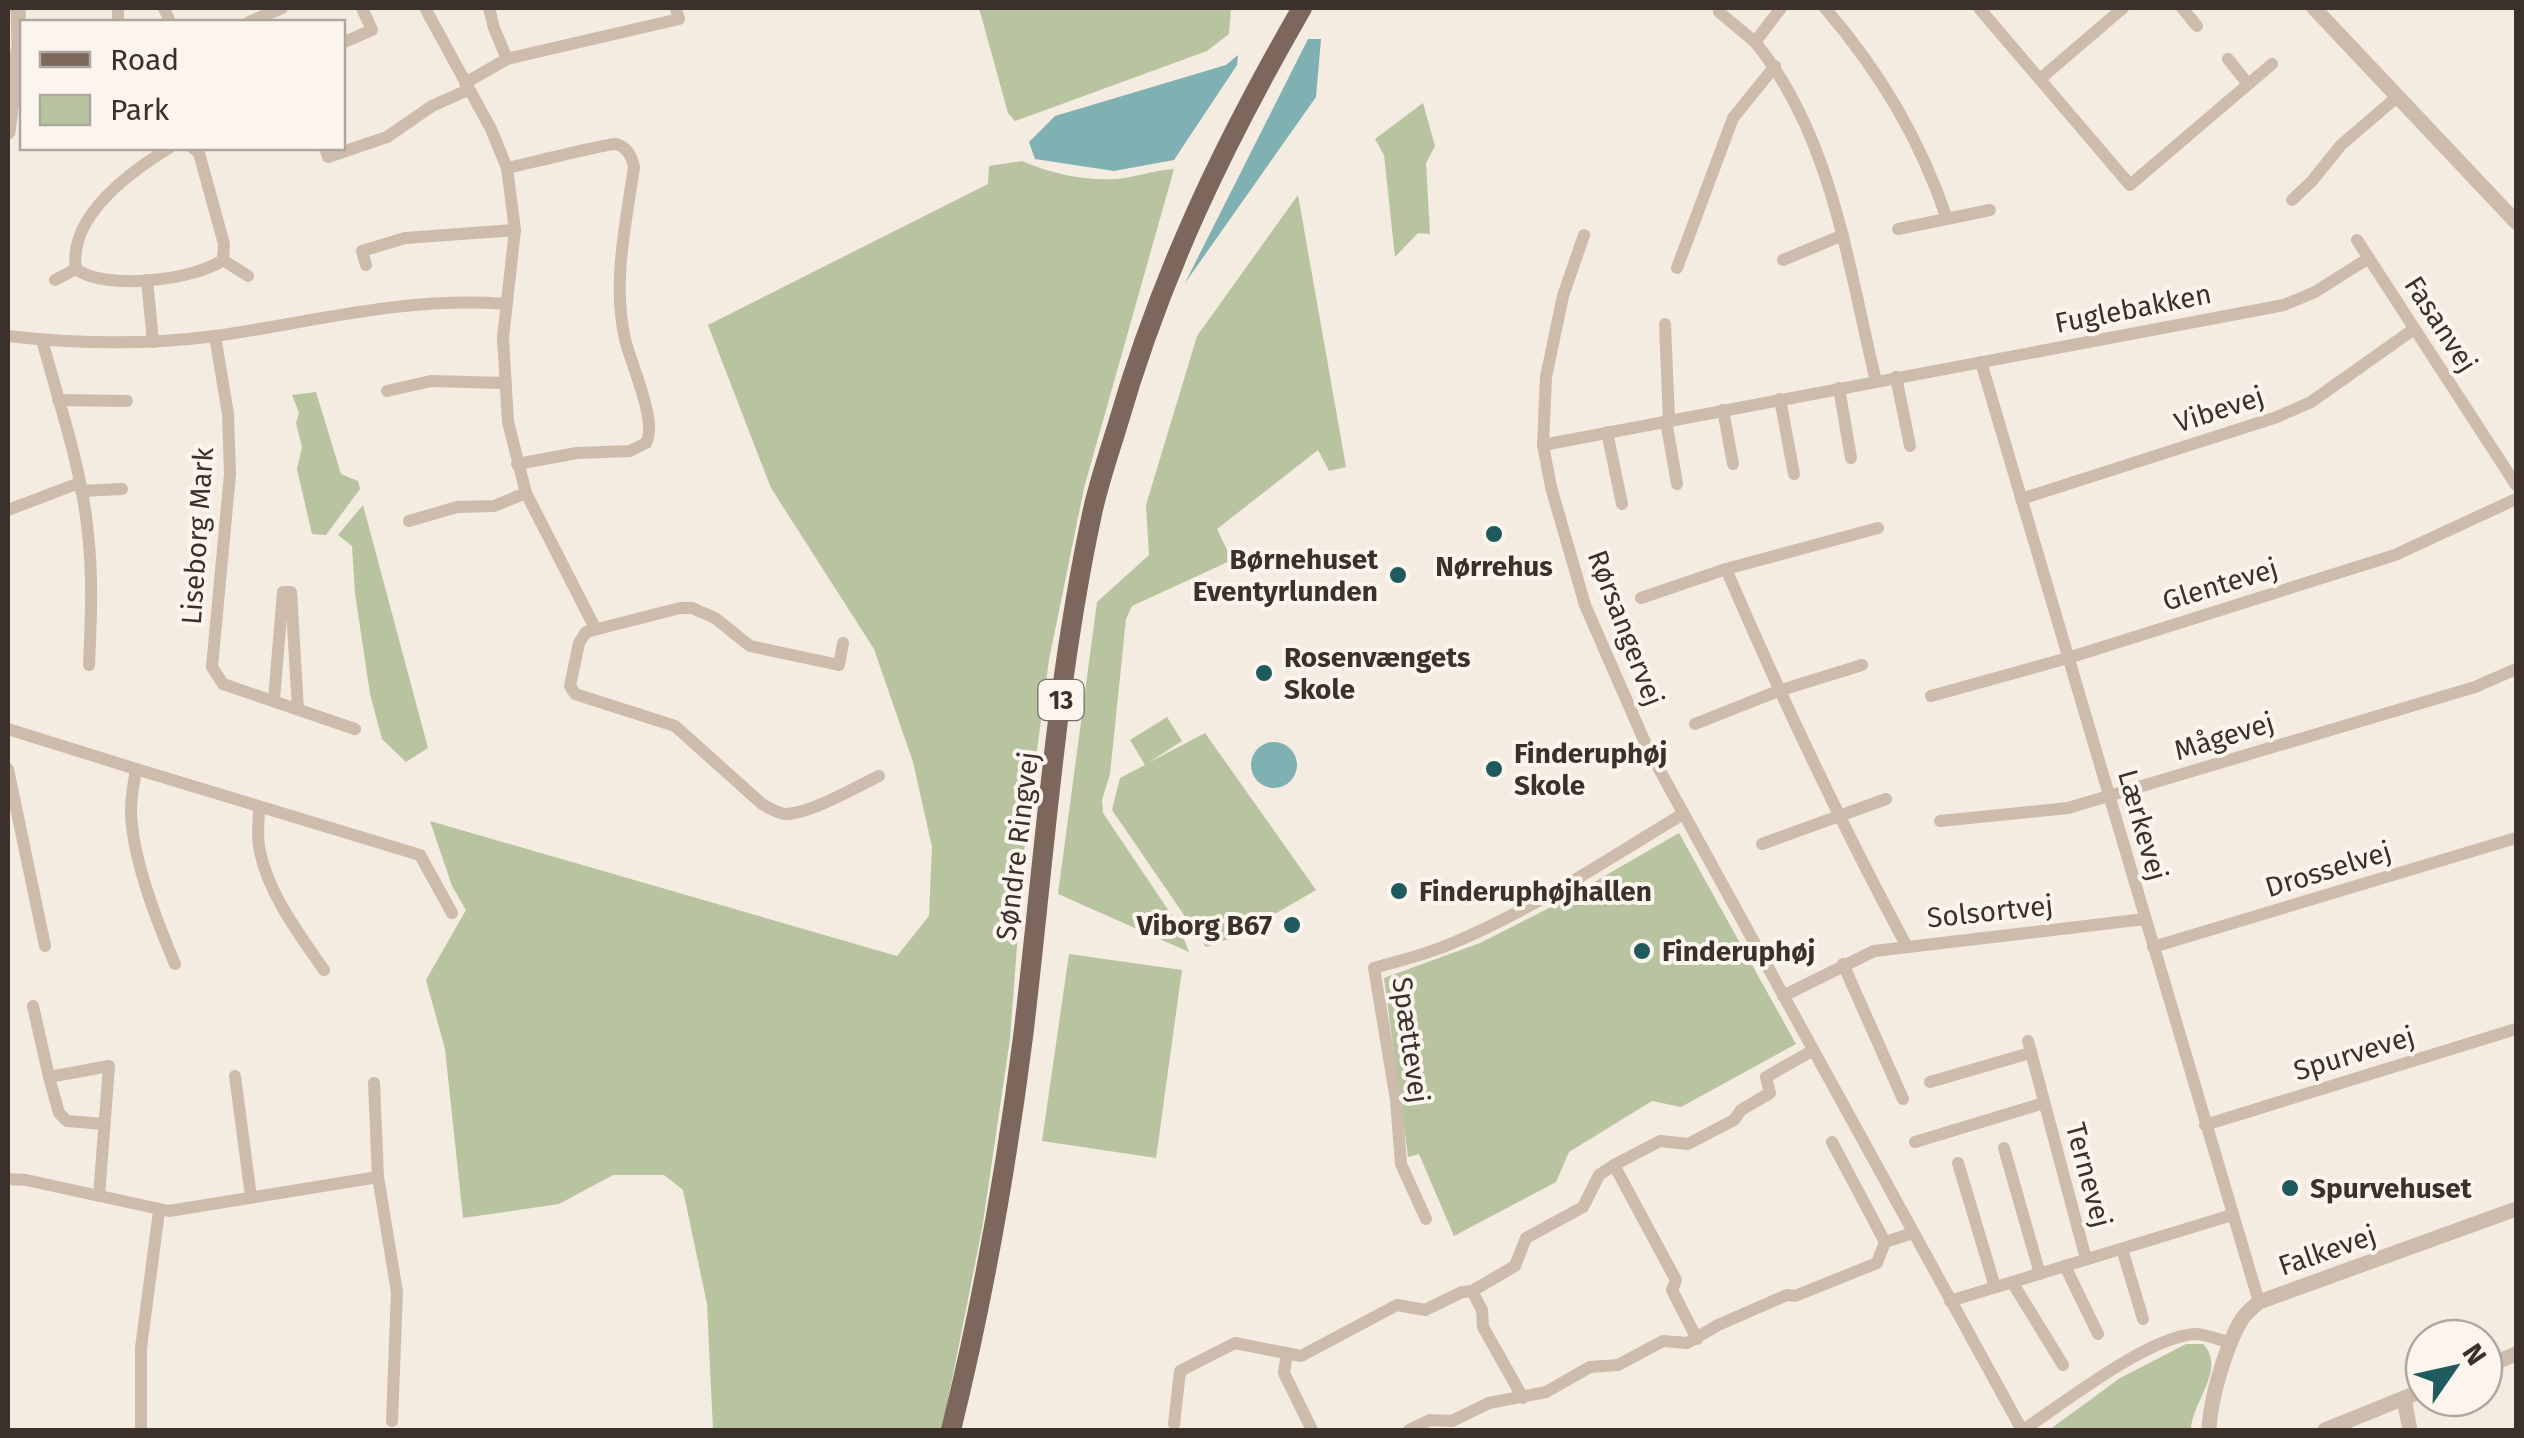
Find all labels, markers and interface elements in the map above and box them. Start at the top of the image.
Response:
legend [20,20,345,150]
text: Road [110,42,179,78]
text: Park [110,92,170,128]
street label: Fasanvej [2397,270,2484,379]
street label: Fuglebakken [2052,277,2214,340]
street label: Vibevej [2170,380,2268,439]
street label: Liseborg Mark [175,446,220,626]
marker: Nørrehus [1483,523,1505,545]
place label: Børnehuset Eventyrlunden [1193,543,1379,608]
street label: Rørsangervej [1581,545,1670,711]
place label: Nørrehus [1435,550,1553,583]
street label: Glentevej [2158,551,2282,618]
marker: Børnehuset Eventyrlunden [1387,564,1409,586]
place label: Rosenvængets Skole [1284,641,1471,706]
marker: Rosenvængets Skole [1253,662,1275,684]
road number: 13 [1038,680,1084,720]
street label: Mågevej [2170,706,2278,767]
place label: Finderuphøj Skole [1514,737,1667,802]
street label: Søndre Ringvej [990,750,1045,942]
marker: Finderuphøj Skole [1483,758,1505,780]
street label: Lærkevej [2111,766,2174,885]
street label: Drosselvej [2261,835,2395,904]
place label: Finderuphøjhallen [1419,875,1652,908]
marker: Finderuphøjhallen [1388,880,1410,902]
street label: Solsortvej [1925,888,2055,935]
place label: Viborg B67 [1136,909,1272,942]
marker: Viborg B67 [1281,914,1303,936]
place label: Finderuphøj [1662,935,1815,968]
marker: Finderuphøj [1631,940,1653,962]
street label: Spættevej [1385,975,1436,1105]
street label: Spurvevej [2290,1019,2419,1087]
street label: Ternevej [2059,1119,2118,1231]
place label: Spurvehuset [2310,1172,2473,1205]
marker: Spurvehuset [2279,1177,2301,1199]
street label: Falkevej [2274,1218,2380,1283]
north arrow [2404,1318,2504,1418]
text: N [2455,1337,2493,1371]

